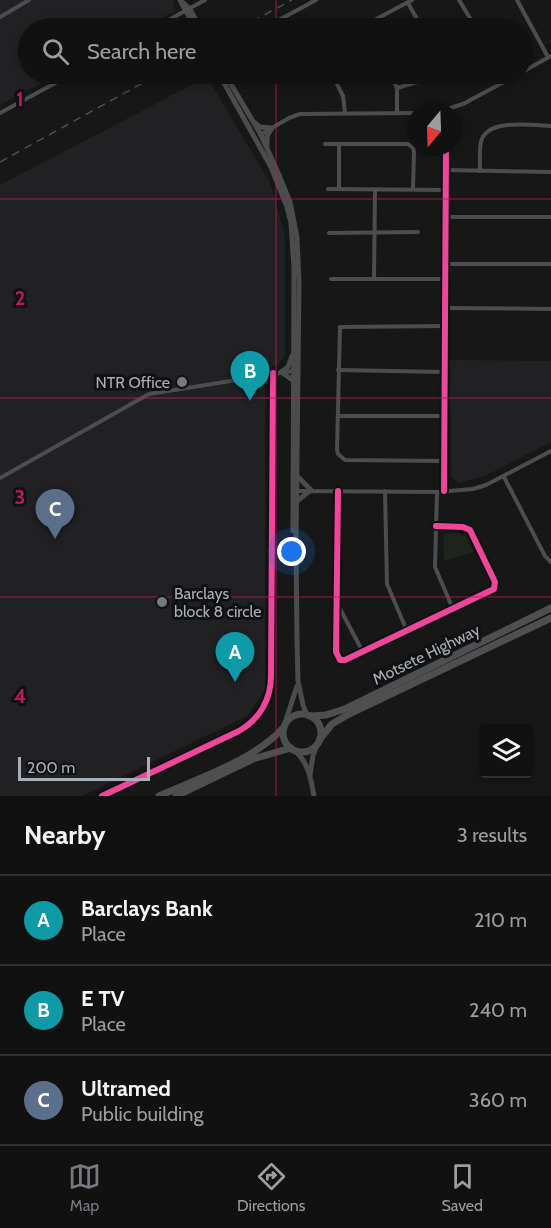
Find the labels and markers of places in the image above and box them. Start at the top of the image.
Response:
pin: B [230,352,270,401]
place label: NTR Office [95,373,170,392]
marker: NTR Office [175,375,189,389]
pin: C [36,490,74,539]
place label: Barclays block 8 circle [174,584,261,621]
marker: Barclays block 8 circle [155,595,169,609]
pin: A [216,632,254,682]

